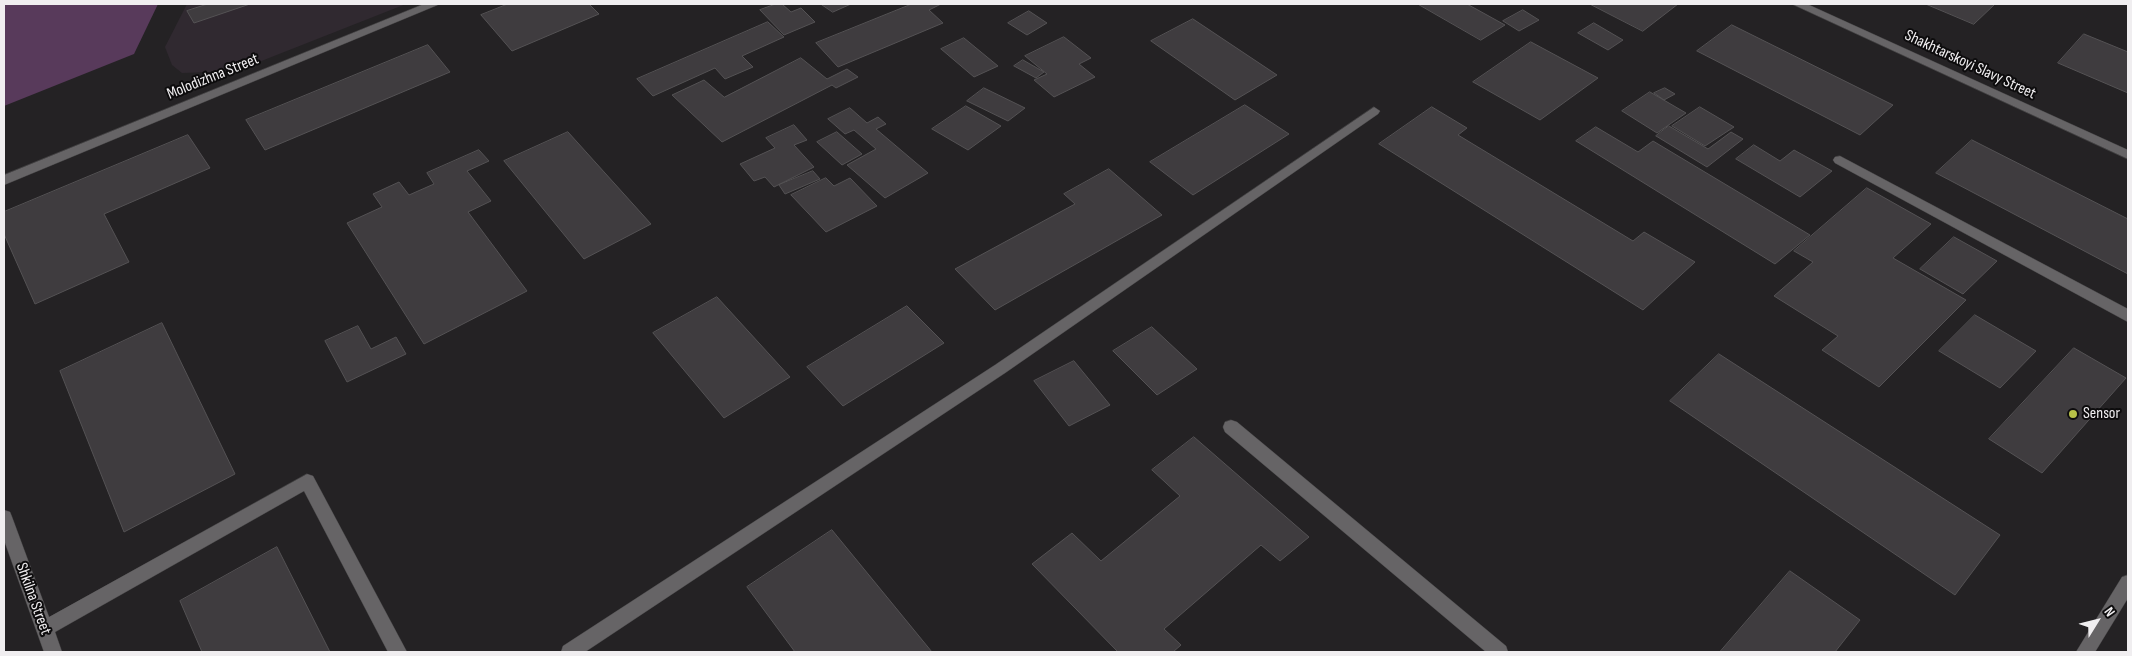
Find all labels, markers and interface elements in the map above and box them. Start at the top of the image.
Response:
street label: Shakhtarskoyi Slavy Street [1901,26,2039,104]
street label: Molodizhna Street [164,50,262,104]
place label: Sensor [2083,404,2120,424]
marker: Sensor [2067,408,2079,420]
street label: Shkilna Street [11,560,55,638]
north arrow [2072,596,2122,646]
text: N [2100,604,2119,620]

